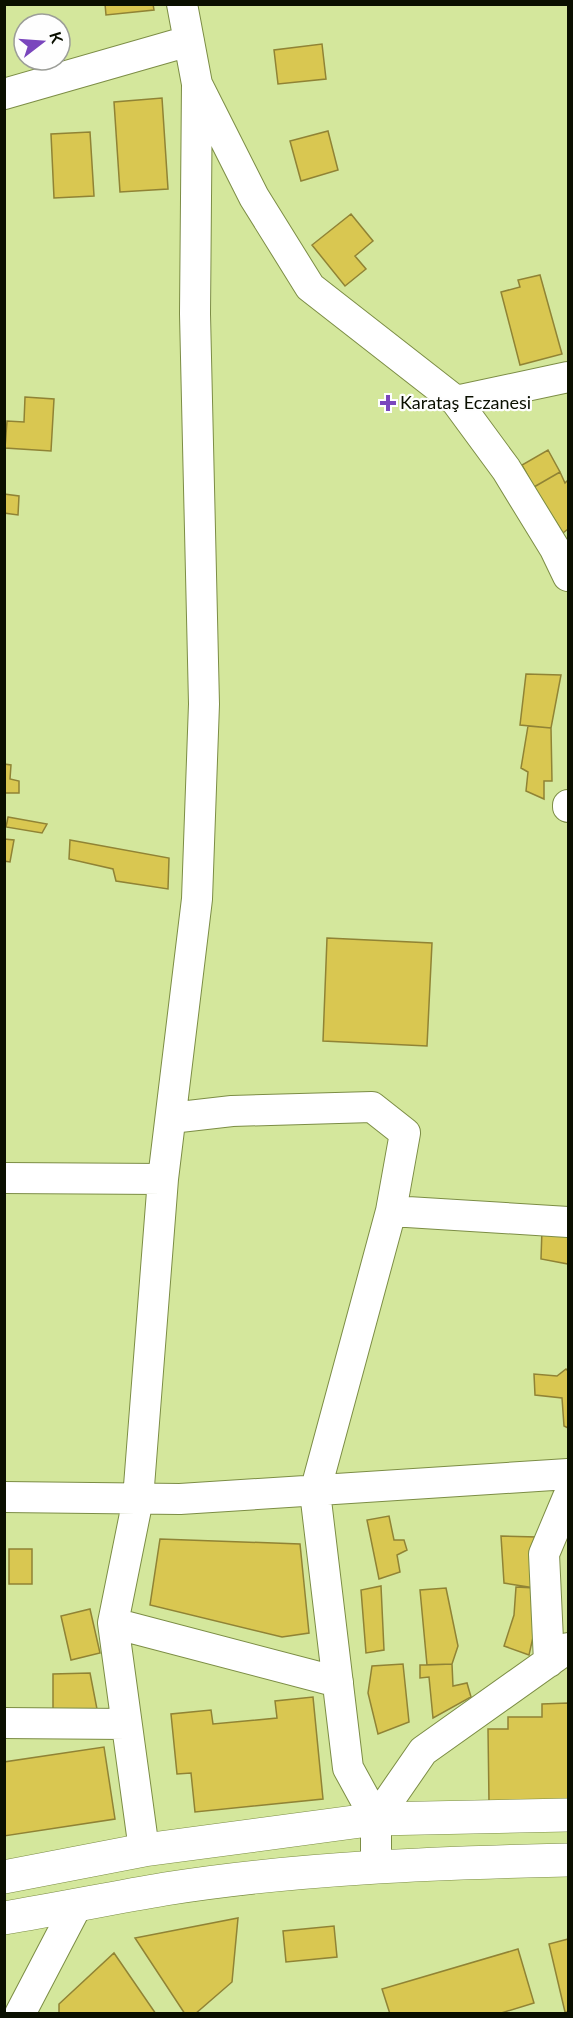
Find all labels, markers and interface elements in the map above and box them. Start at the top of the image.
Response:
north arrow [12,12,72,72]
text: K [46,29,68,46]
place label: Karataş Eczanesi [400,391,531,413]
marker: Karataş Eczanesi [381,396,395,410]

